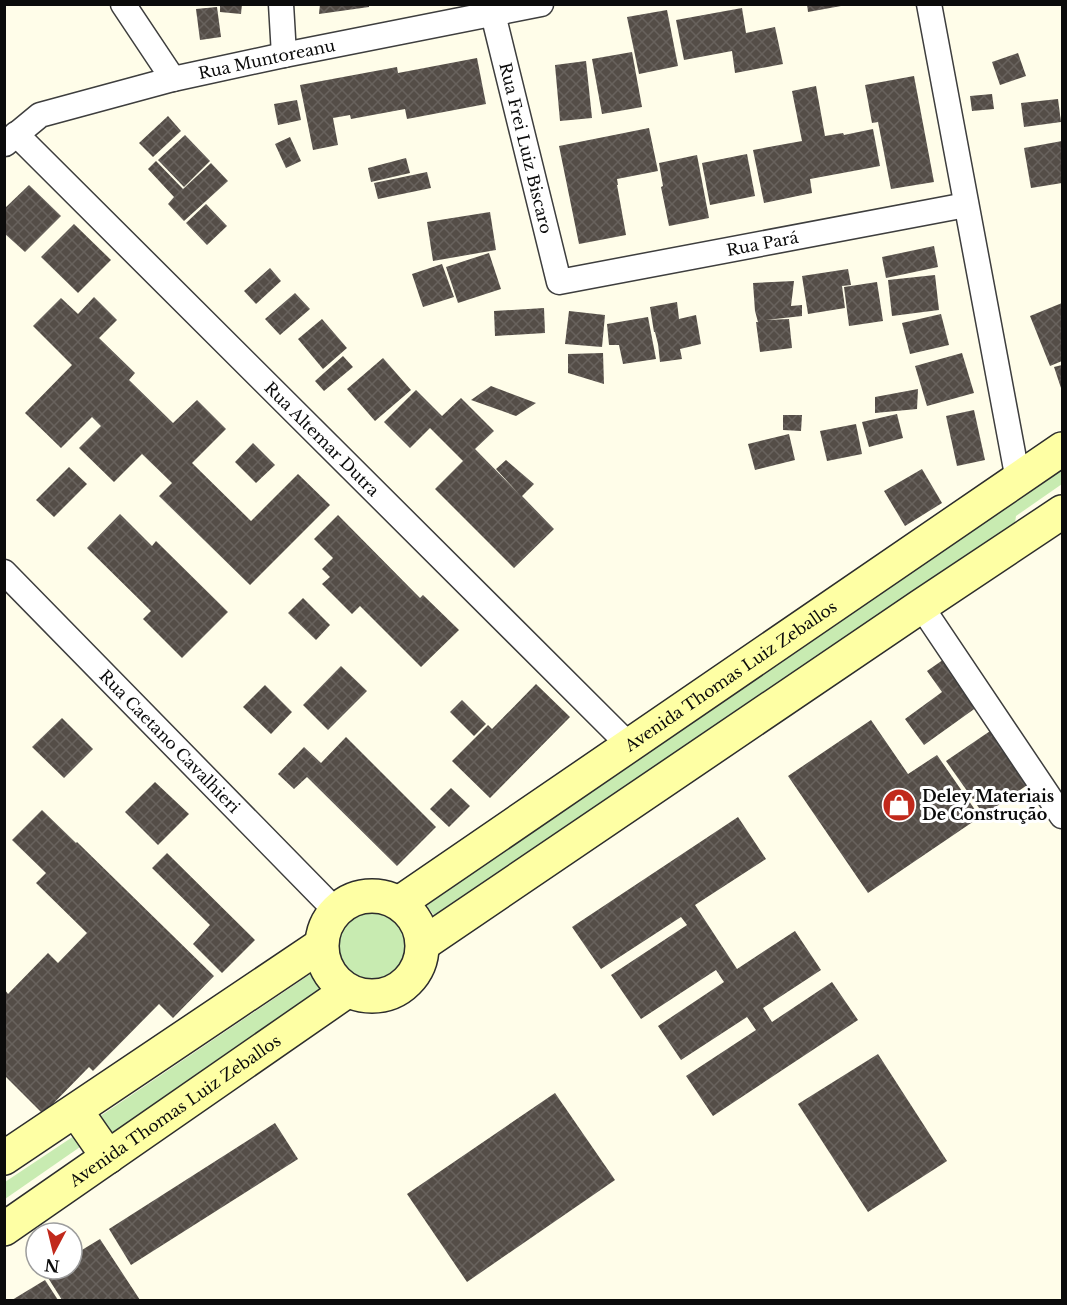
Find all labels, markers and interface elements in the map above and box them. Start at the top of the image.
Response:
street label: Rua Muntoreanu [196,35,337,83]
street label: Rua Frei Luiz Biscaro [495,60,557,236]
street label: Rua Pará [725,227,800,260]
street label: Rua Altemar Dutra [260,377,384,501]
street label: Avenida Thomas Luiz Zeballos [620,596,841,756]
street label: Rua Caetano Cavalhieri [95,666,245,817]
place label: Deley Materiais De Construção [922,786,1054,824]
shop icon: Deley Materiais De Construção [881,787,917,823]
street label: Avenida Thomas Luiz Zeballos [65,1030,284,1191]
north arrow [24,1221,84,1281]
text: N [43,1255,61,1277]

